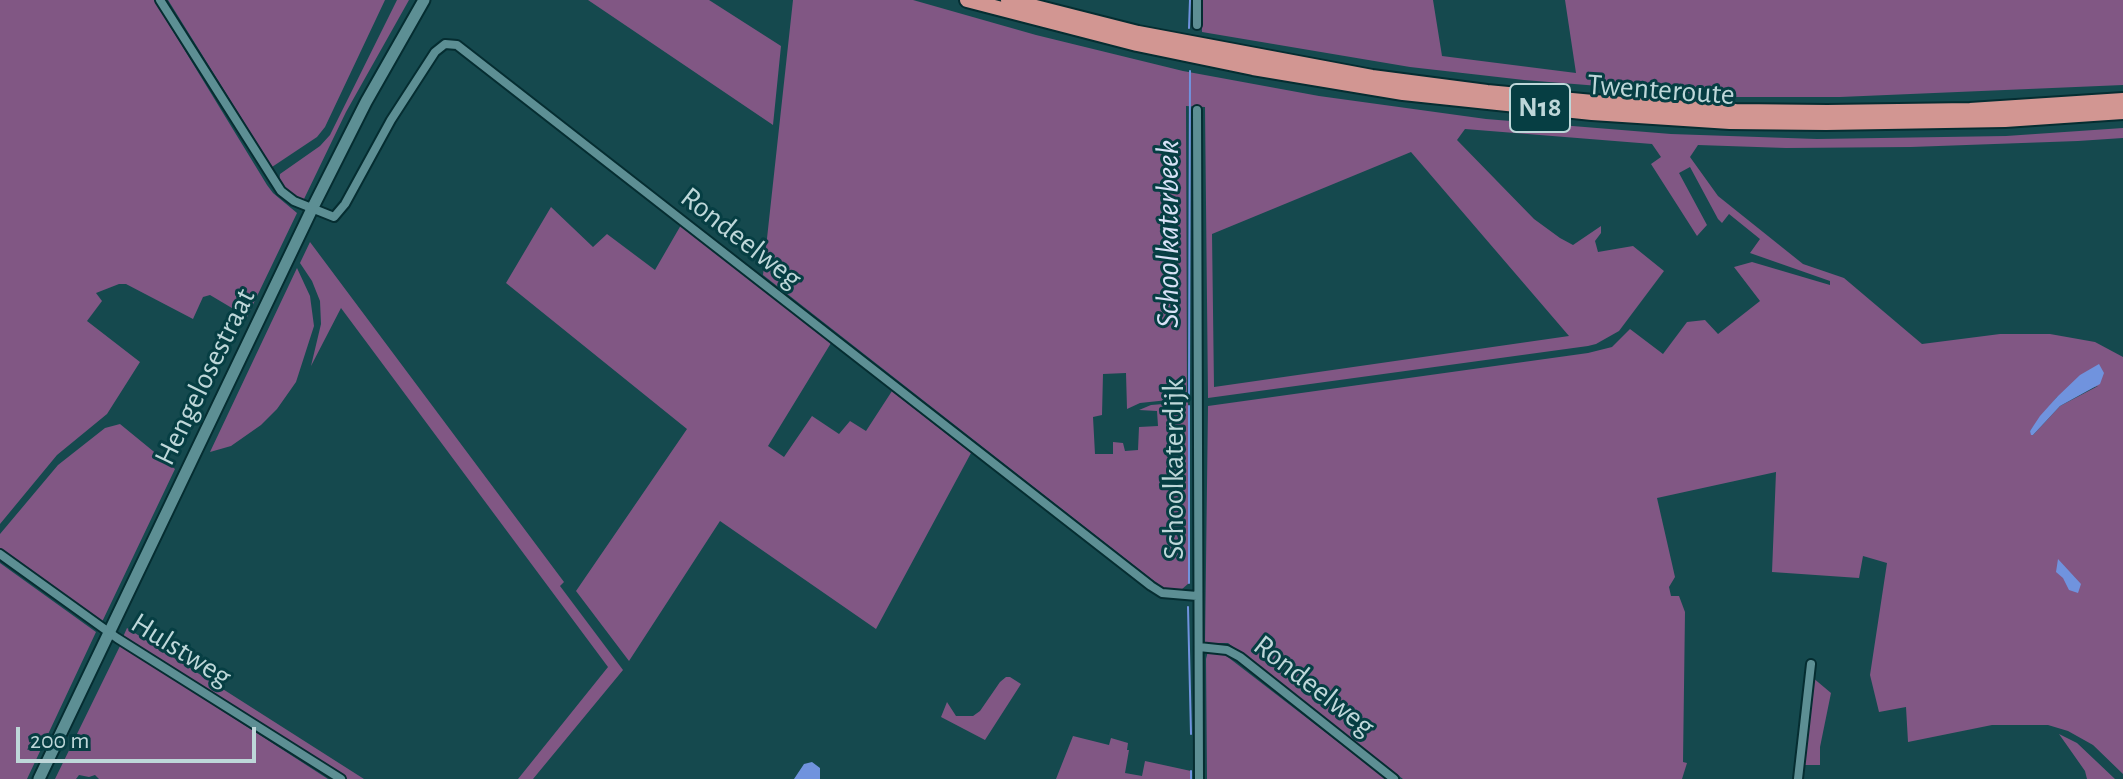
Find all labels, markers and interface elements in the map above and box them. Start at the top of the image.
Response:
street label: Twenteroute [1586,67,1736,113]
road number: N18 [1510,84,1570,132]
water label: Schoolkaterbeek [1149,140,1187,328]
street label: Rondeelweg [673,179,809,297]
street label: Hengelosestraat [147,283,263,471]
street label: Schoolkaterdijk [1156,378,1192,560]
street label: Hulstweg [124,605,238,695]
street label: Rondeelweg [1246,627,1382,745]
scale bar [20,711,260,761]
text: 200 m [30,729,89,753]

